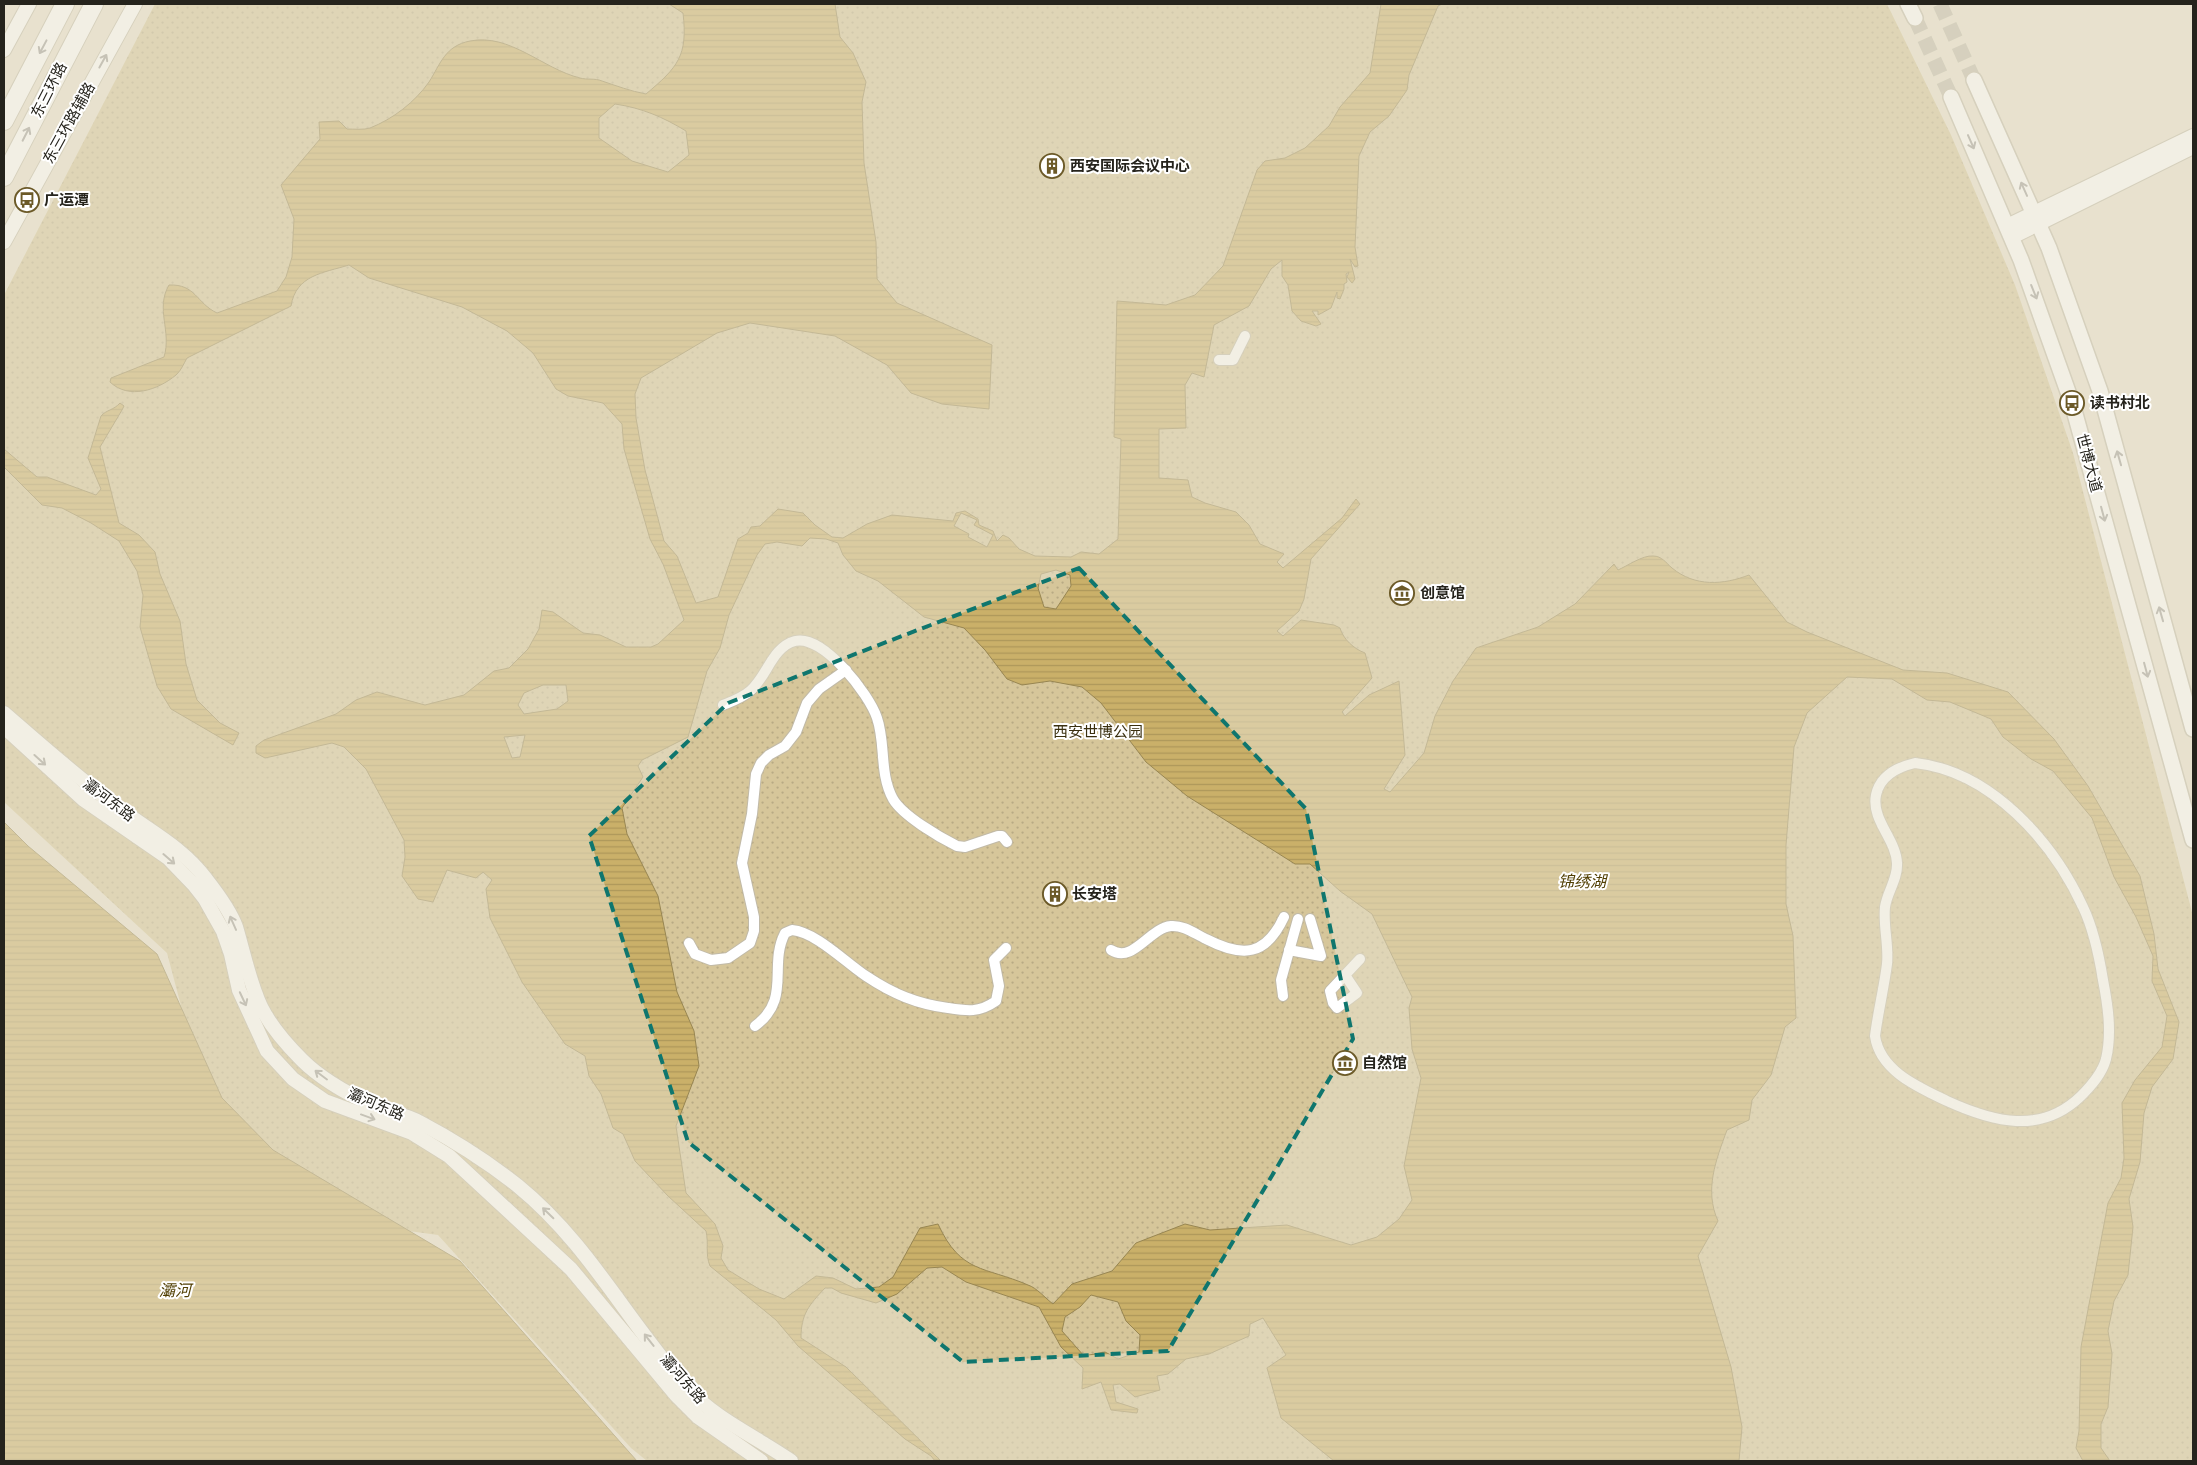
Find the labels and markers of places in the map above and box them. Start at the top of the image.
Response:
building icon: 西安国际会议中心 [1039,153,1065,179]
place label: 西安国际会议中心 [1070,157,1190,175]
bus stop icon: 广运潭 [14,187,40,213]
place label: 广运潭 [44,191,89,209]
bus stop icon: 读书村北 [2059,390,2085,416]
place label: 读书村北 [2090,394,2150,412]
museum icon: 创意馆 [1389,580,1415,606]
place label: 创意馆 [1420,584,1465,602]
building icon: 长安塔 [1042,881,1068,907]
place label: 长安塔 [1072,885,1117,903]
museum icon: 自然馆 [1332,1050,1358,1076]
place label: 自然馆 [1362,1054,1407,1072]

